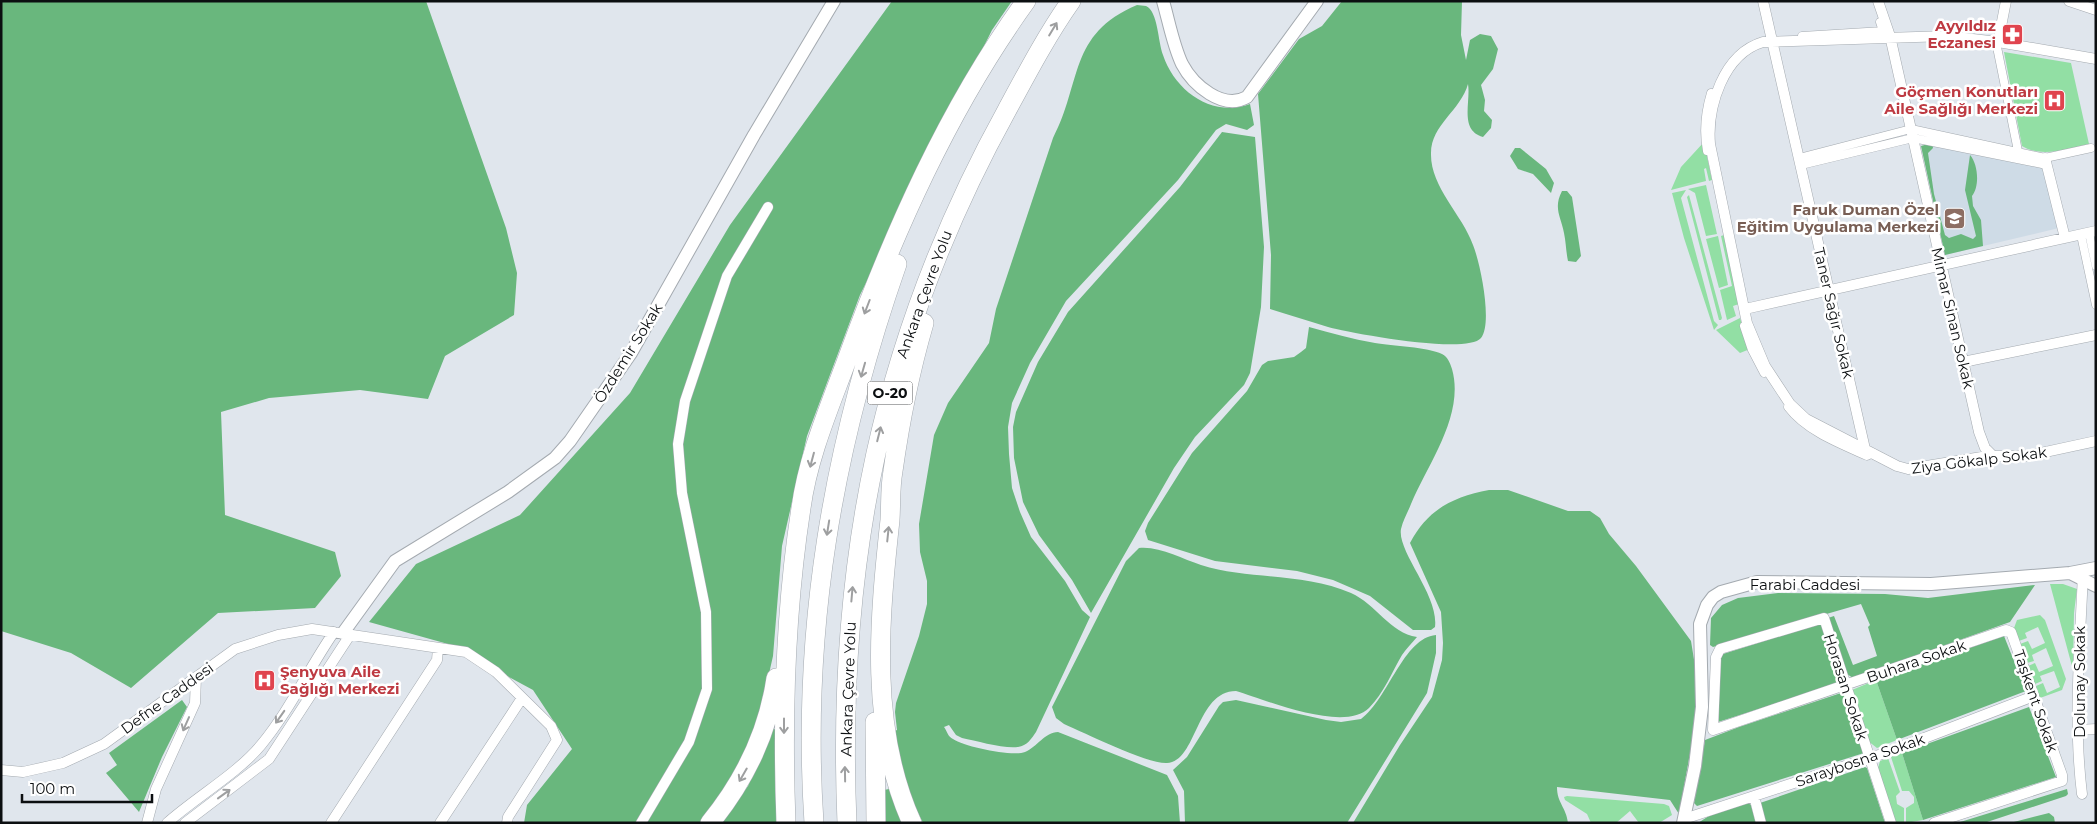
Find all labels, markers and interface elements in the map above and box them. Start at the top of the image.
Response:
place label: Ayyıldız Eczanesi [1927,16,1996,52]
pharmacy icon: Ayyıldız Eczanesi [2000,22,2024,46]
one-way arrow [1048,23,1058,37]
place label: Göçmen Konutları Aile Sağlığı Merkezi [1883,82,2038,118]
hospital icon: Göçmen Konutları Aile Sağlığı Merkezi [2042,88,2066,112]
place label: Faruk Duman Özel Eğitim Uygulama Merkezi [1737,200,1939,236]
school or university icon: Faruk Duman Özel Eğitim Uygulama Merkezi [1943,206,1967,230]
street label: Ankara Çevre Yolu [892,227,956,361]
street label: Mimar Sinan Sokak [1927,245,1979,391]
street label: Taner Sağır Sokak [1810,246,1858,380]
street label: Özdemir Sokak [590,299,666,407]
one-way arrow [861,300,870,315]
one-way arrow [857,361,867,377]
road number: O-20 [868,382,912,404]
one-way arrow [875,427,884,443]
street label: Ziya Gökalp Sokak [1910,442,2048,478]
one-way arrow [807,452,816,468]
one-way arrow [823,520,833,536]
one-way arrow [883,526,893,542]
street label: Farabi Caddesi [1750,575,1860,594]
one-way arrow [847,587,857,603]
street label: Ankara Çevre Yolu [836,621,860,757]
street label: Dolunay Sokak [2070,626,2089,738]
street label: Horasan Sokak [1820,631,1872,743]
street label: Buhara Sokak [1864,635,1968,687]
street label: Taşkent Sokak [2010,647,2062,755]
street label: Defne Caddesi [117,658,217,738]
place label: Şenyuva Aile Sağlığı Merkezi [280,662,399,698]
hospital icon: Şenyuva Aile Sağlığı Merkezi [252,668,276,692]
one-way arrow [275,710,285,724]
one-way arrow [180,716,190,731]
one-way arrow [779,718,789,734]
street label: Saraybosna Sokak [1793,729,1927,791]
one-way arrow [841,766,850,782]
one-way arrow [738,767,748,781]
scale bar [22,772,152,804]
text: 100 m [30,779,75,798]
one-way arrow [217,789,231,799]

